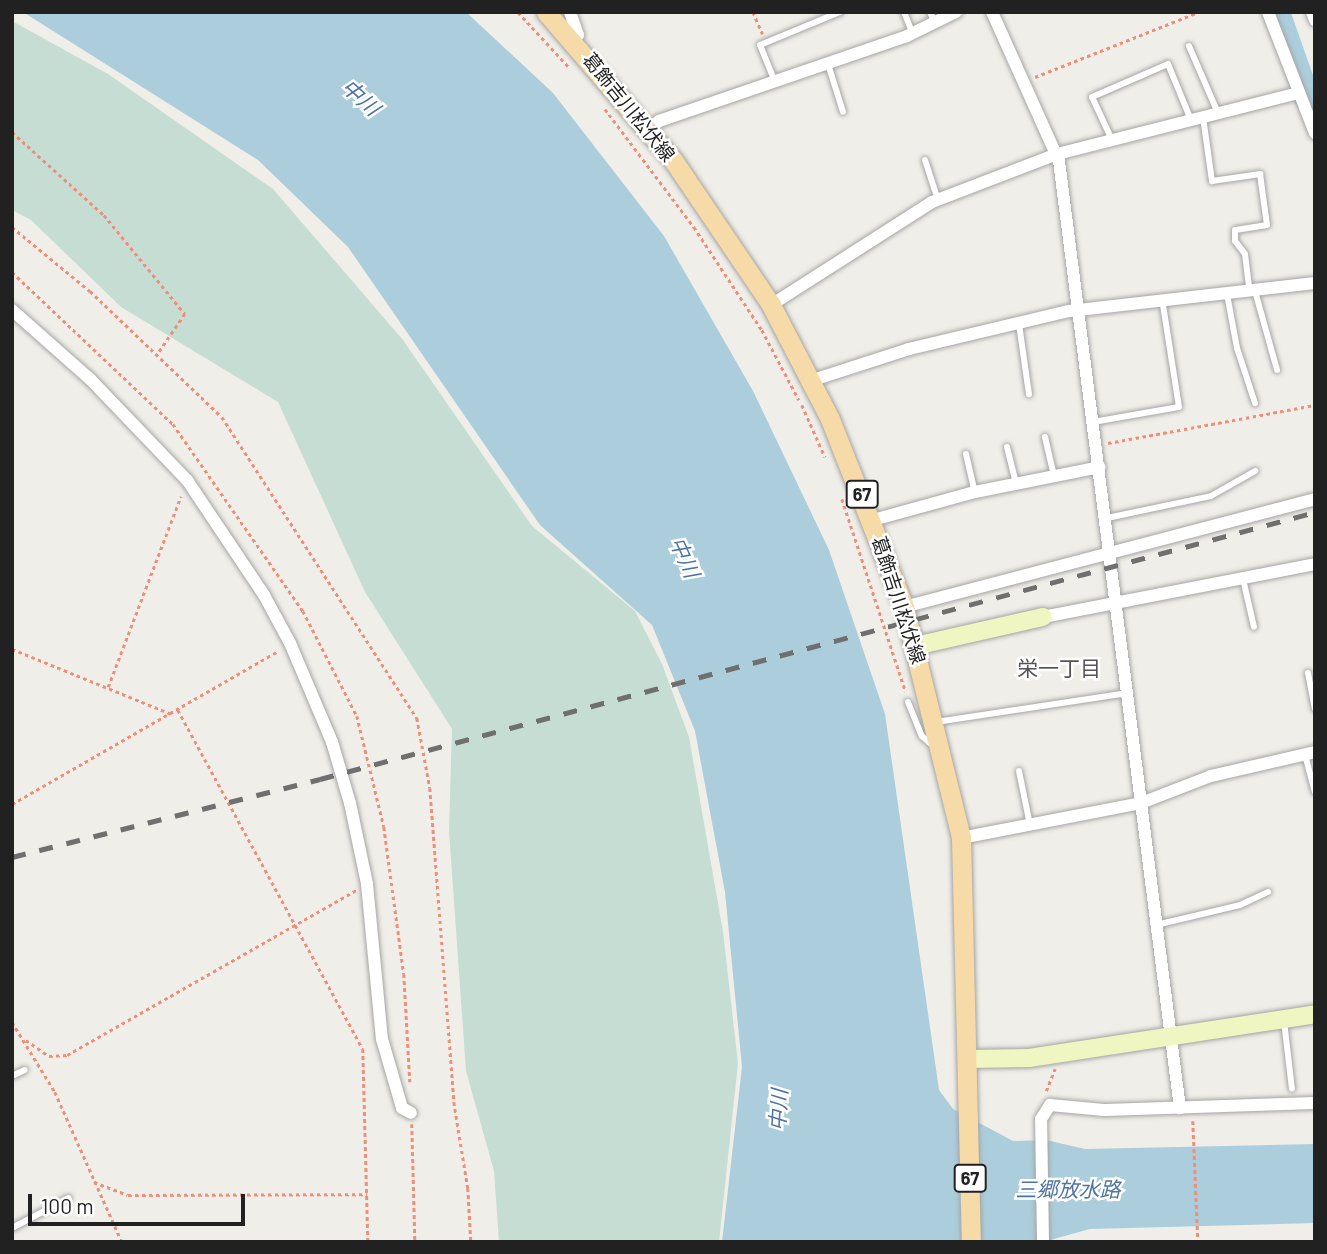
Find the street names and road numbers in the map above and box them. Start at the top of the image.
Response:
street label: 葛飾吉川松伏線 [578,48,680,166]
road number: 67 [844,480,880,508]
street label: 葛飾吉川松伏線 [868,533,930,667]
road number: 67 [953,1163,988,1192]

